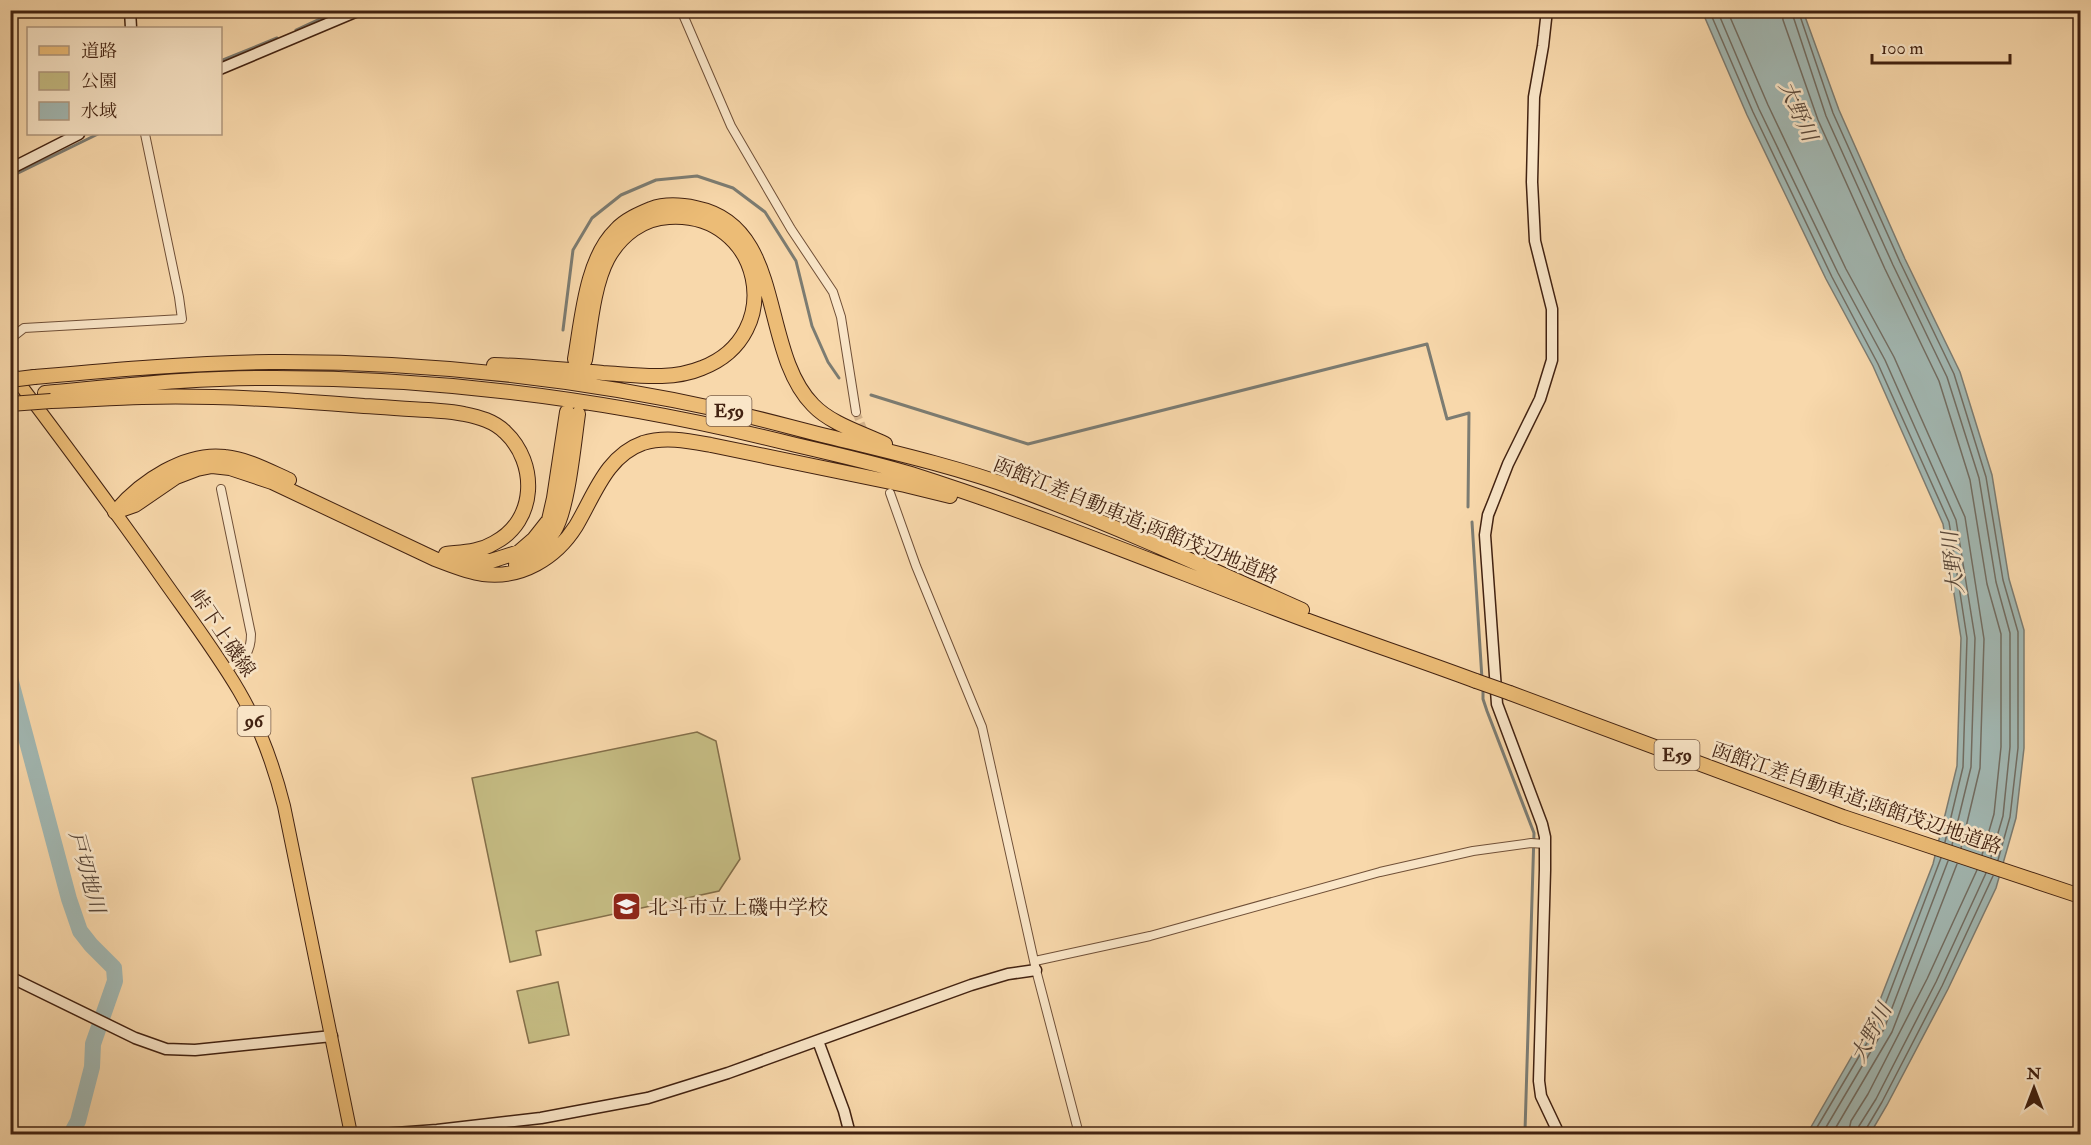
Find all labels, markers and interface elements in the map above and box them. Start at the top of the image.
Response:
legend [27,27,222,135]
scale bar [1872,27,2010,65]
text: 100 m [1881,37,1924,60]
text: 道路 [81,40,117,63]
text: 公園 [81,70,117,93]
water label: 大野川 [1772,77,1824,147]
text: 水域 [81,100,117,123]
road number: E59 [706,396,752,426]
street label: 函館江差自動車道;函館茂辺地道路 [990,452,1282,589]
water label: 大野川 [1937,528,1970,596]
street label: 峠下上磯線 [184,585,261,682]
road number: 96 [238,706,270,736]
street label: 函館江差自動車道;函館茂辺地道路 [1709,737,2005,860]
road number: E59 [1654,740,1700,770]
water label: 戸切地川 [63,828,111,918]
school or university icon: 北斗市立上磯中学校 [611,891,643,923]
place label: 北斗市立上磯中学校 [648,895,828,920]
water label: 大野川 [1845,997,1899,1067]
north arrow [2004,1058,2064,1118]
text: N [2026,1064,2042,1084]

